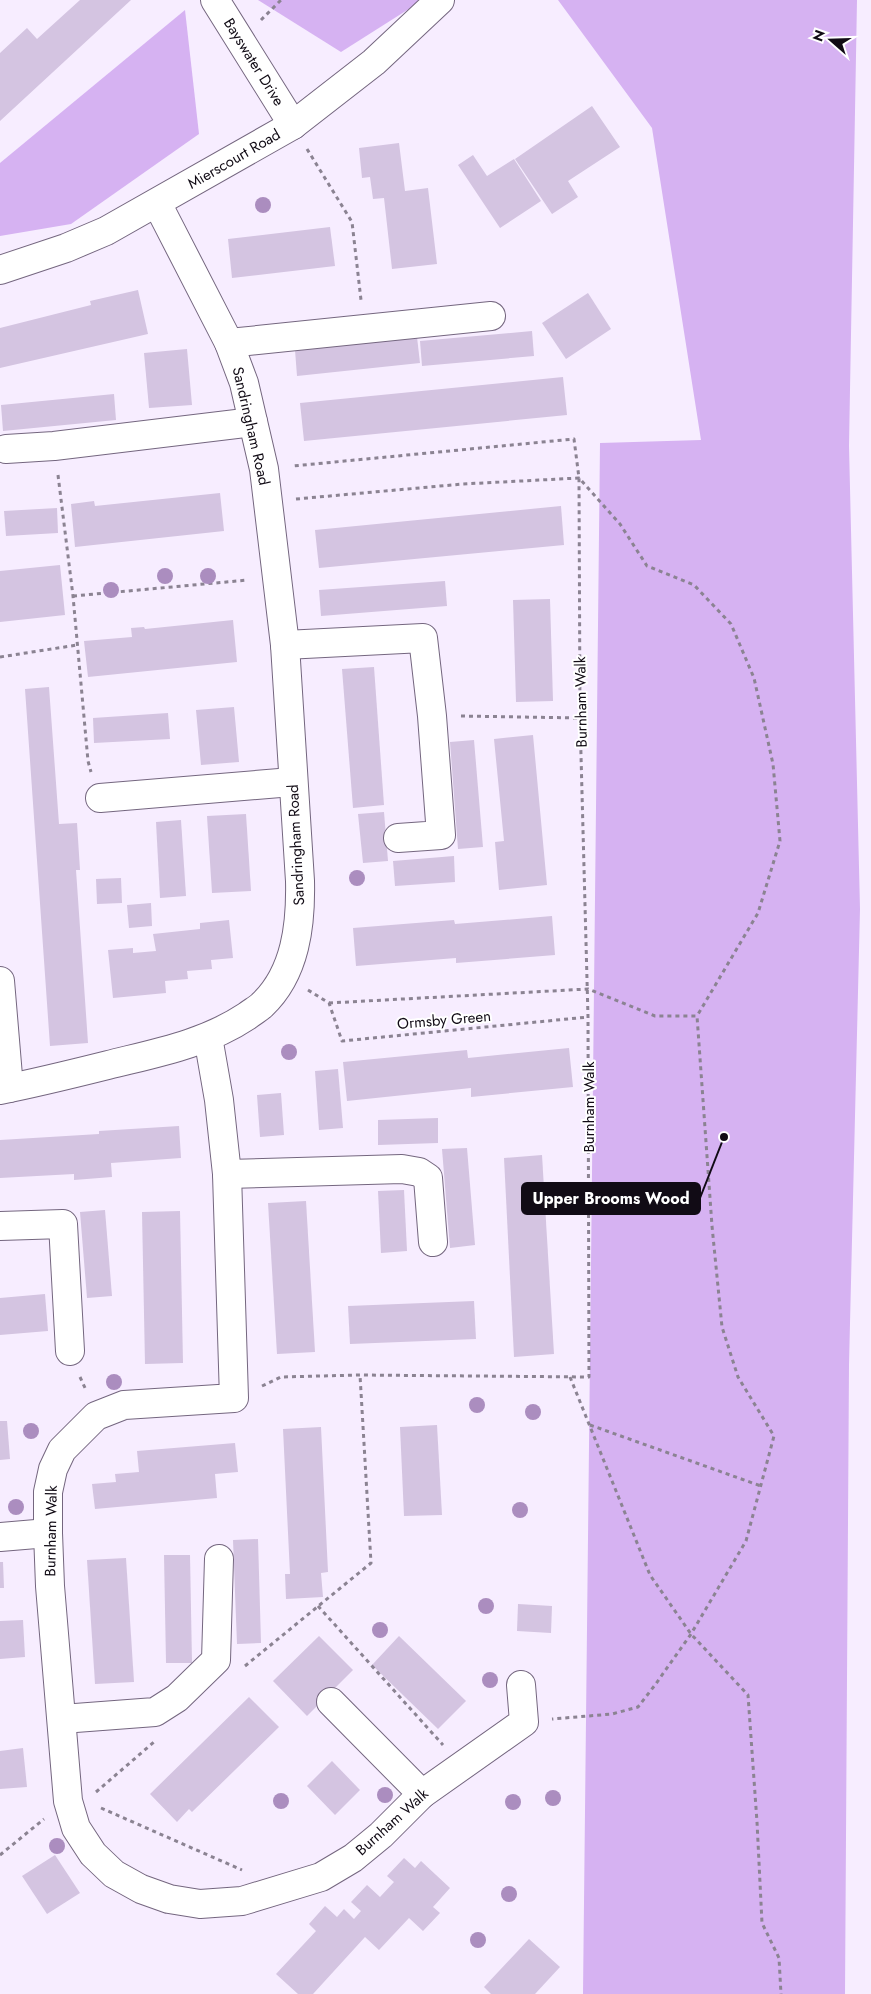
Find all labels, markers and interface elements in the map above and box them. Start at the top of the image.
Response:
street label: Bayswater Drive [218,14,290,110]
north arrow [806,15,856,65]
text: N [807,27,830,44]
street label: Mierscourt Road [184,124,284,194]
street label: Sandringham Road [227,365,275,487]
street label: Burnham Walk [569,656,593,748]
street label: Sandringham Road [282,784,310,906]
street label: Ormsby Green [396,1005,492,1035]
street label: Burnham Walk [578,1061,600,1153]
callout: Upper Brooms Wood [522,1183,700,1214]
text: Upper Brooms Wood [532,1187,690,1210]
street label: Burnham Walk [39,1485,63,1577]
street label: Burnham Walk [351,1783,434,1861]

